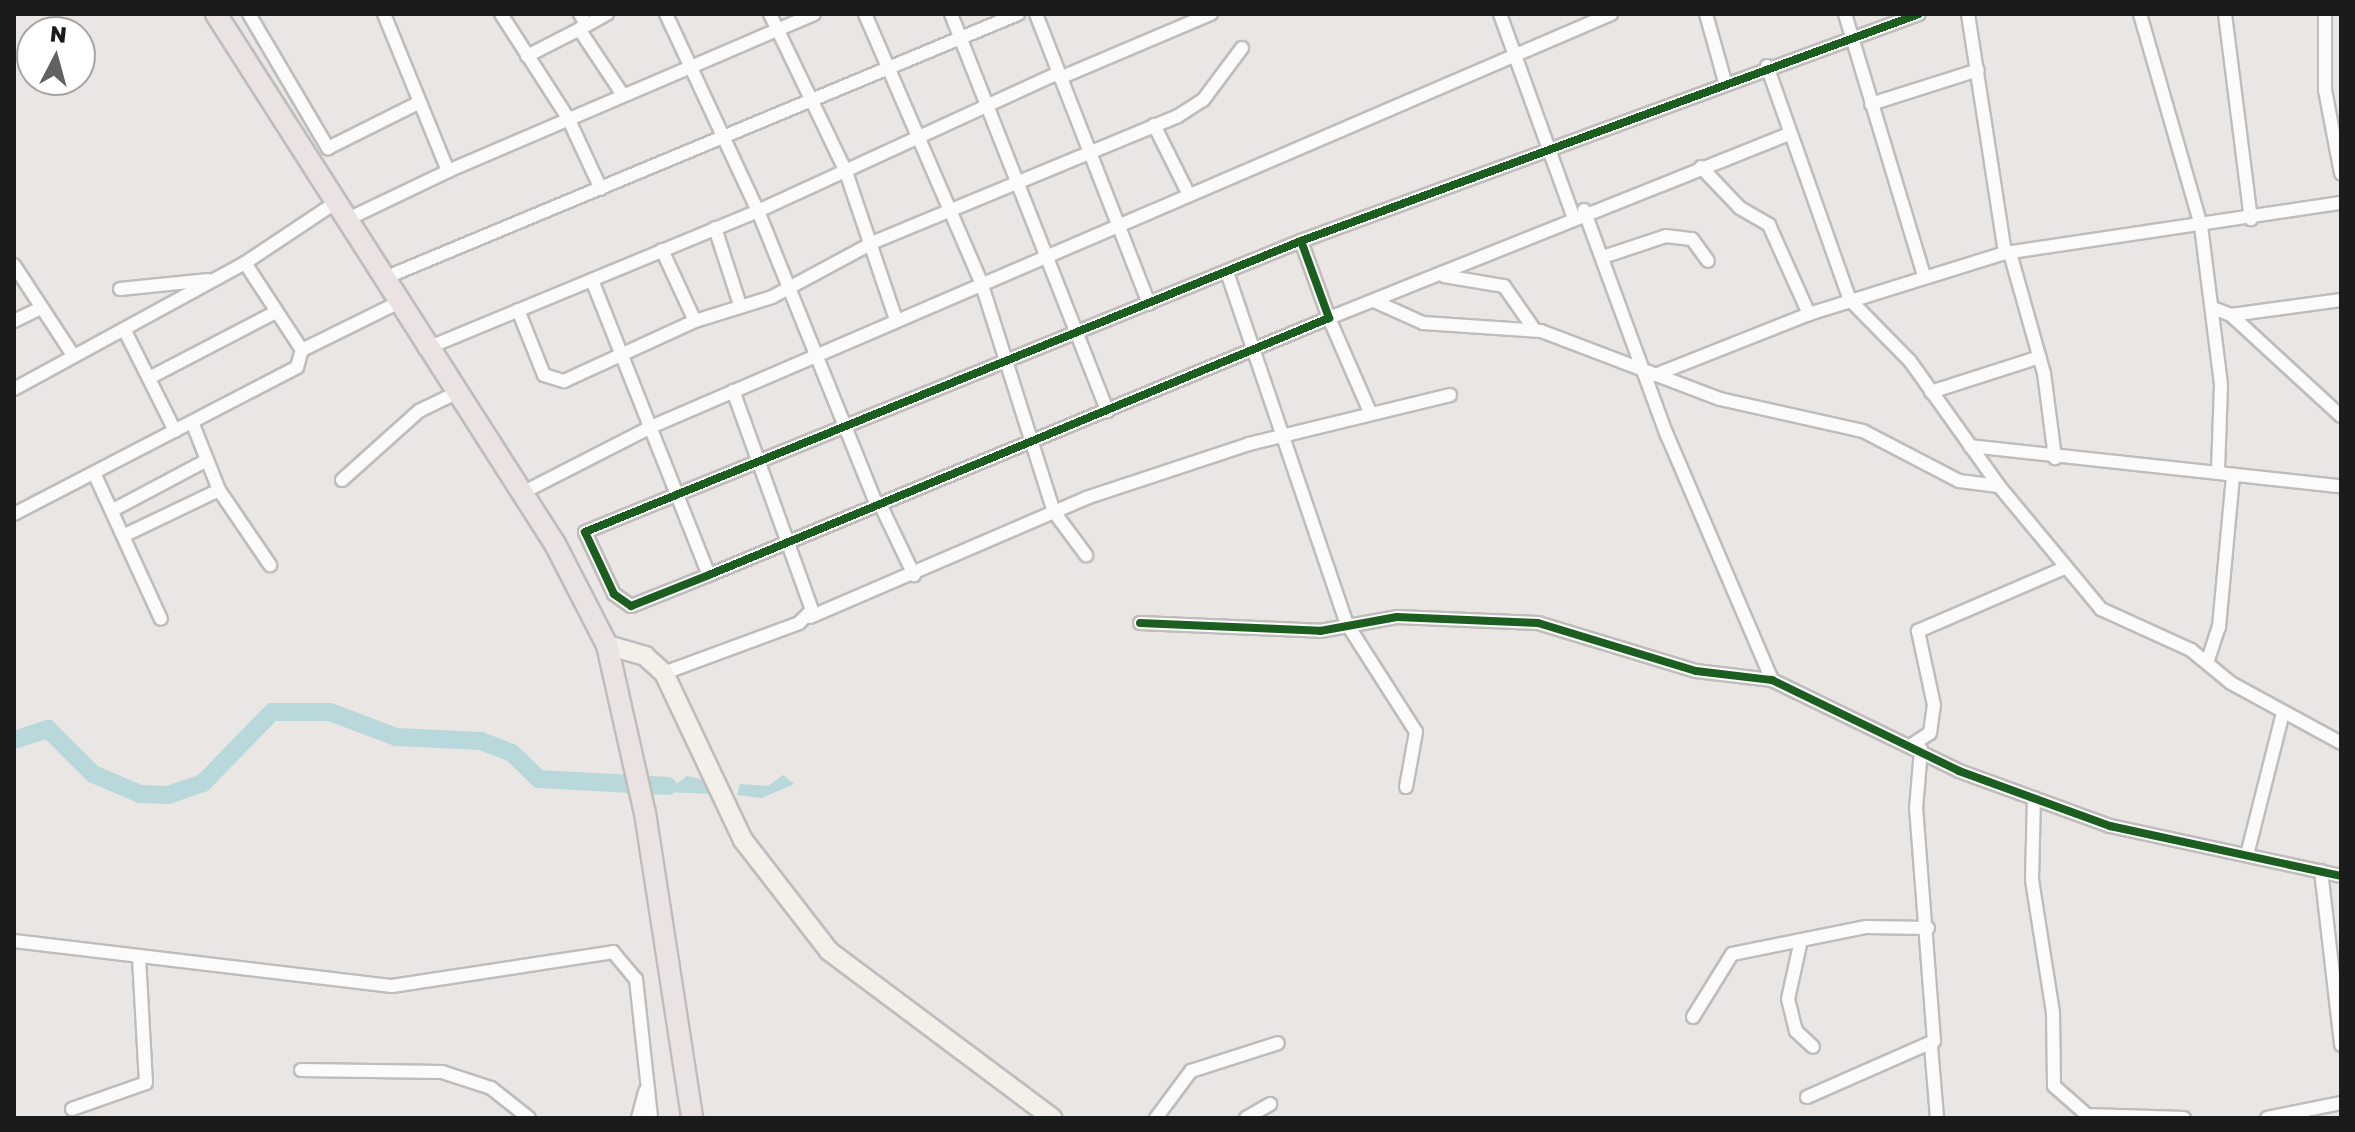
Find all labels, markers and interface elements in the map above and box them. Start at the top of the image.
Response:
north arrow [16,16,96,96]
text: N [49,19,68,48]

